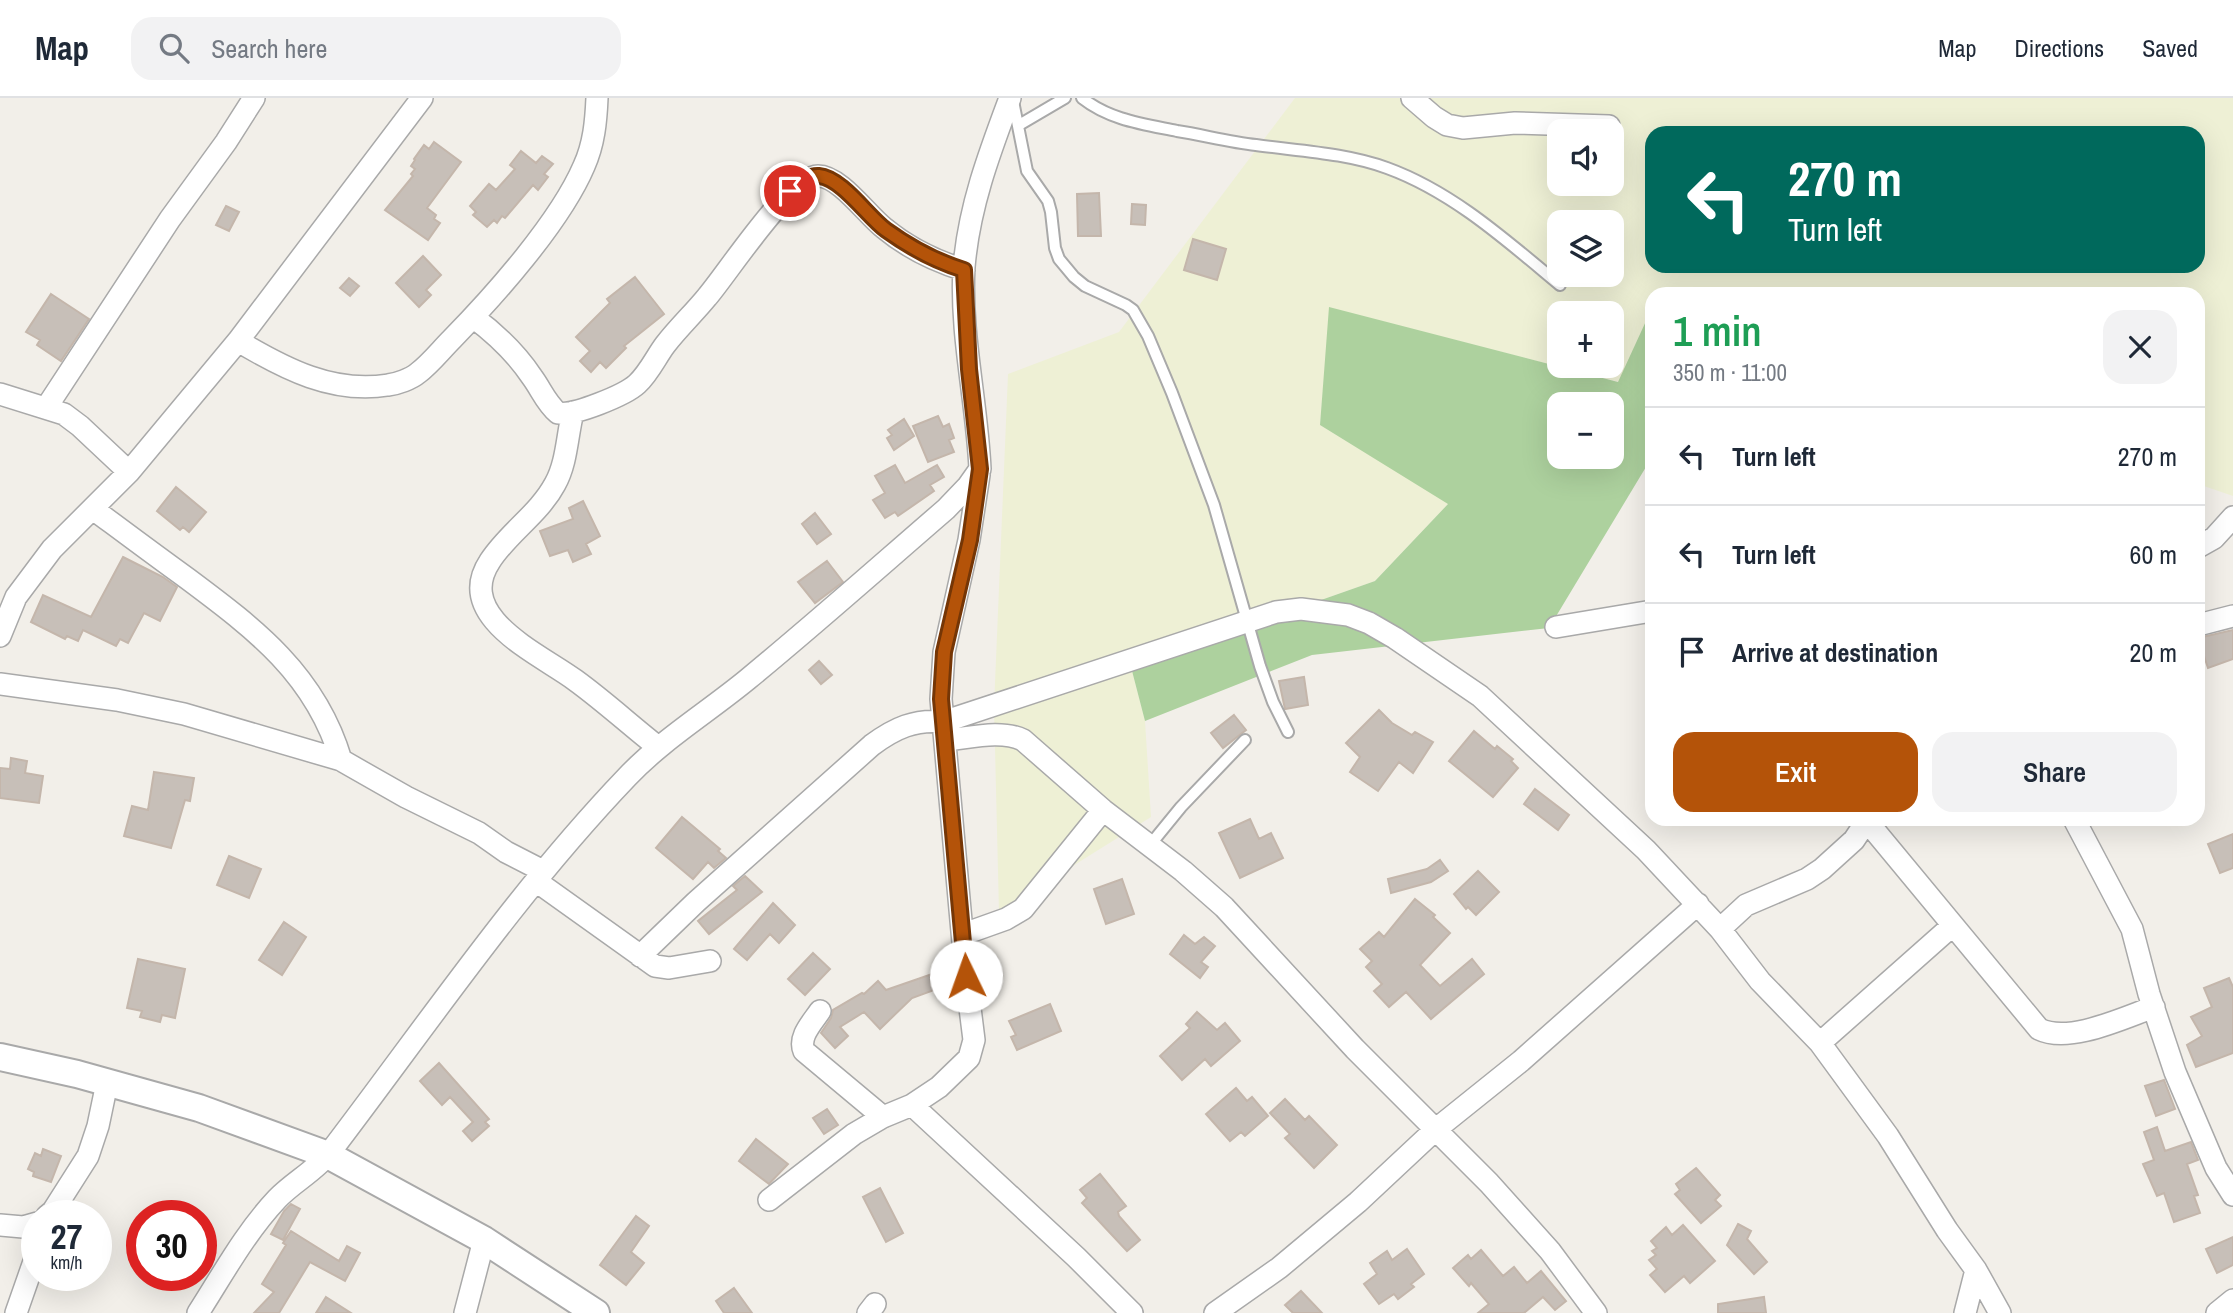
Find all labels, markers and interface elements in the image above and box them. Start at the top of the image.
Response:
search box [131,17,621,80]
text: Map [35,26,89,70]
icon: search [155,29,193,67]
text: Search here [211,31,327,66]
text: Map [1938,32,1976,64]
text: Directions [2014,32,2104,64]
text: Saved [2142,32,2198,64]
map controls [1547,119,1624,469]
button: sound [1547,119,1624,196]
text: 270 m [1788,145,1902,211]
icon: left [1673,154,1764,245]
pin [760,161,820,221]
icon: arrive [771,172,809,210]
text: Turn left [1788,208,1882,251]
button: layers [1547,210,1624,287]
button: + [1547,301,1624,378]
text: 1 min [1673,303,1762,359]
button: close [2103,310,2177,384]
text: 350 m · 11:00 [1673,357,1787,388]
button: − [1547,392,1624,469]
icon: left [1673,437,1711,475]
text: Turn left [1732,439,1816,474]
text: 270 m [2118,439,2177,474]
icon: left [1673,535,1711,573]
text: Turn left [1732,537,1816,572]
text: 60 m [2130,537,2177,572]
icon: arrive [1673,633,1711,671]
text: Arrive at destination [1732,635,1938,670]
text: 20 m [2130,635,2177,670]
button: Exit [1673,732,1918,812]
button: Share [1932,732,2177,812]
position arrow [929,939,1003,1013]
speed limit sign: 30 [126,1200,217,1291]
text: 27 [51,1213,82,1260]
text: km/h [51,1250,83,1275]

